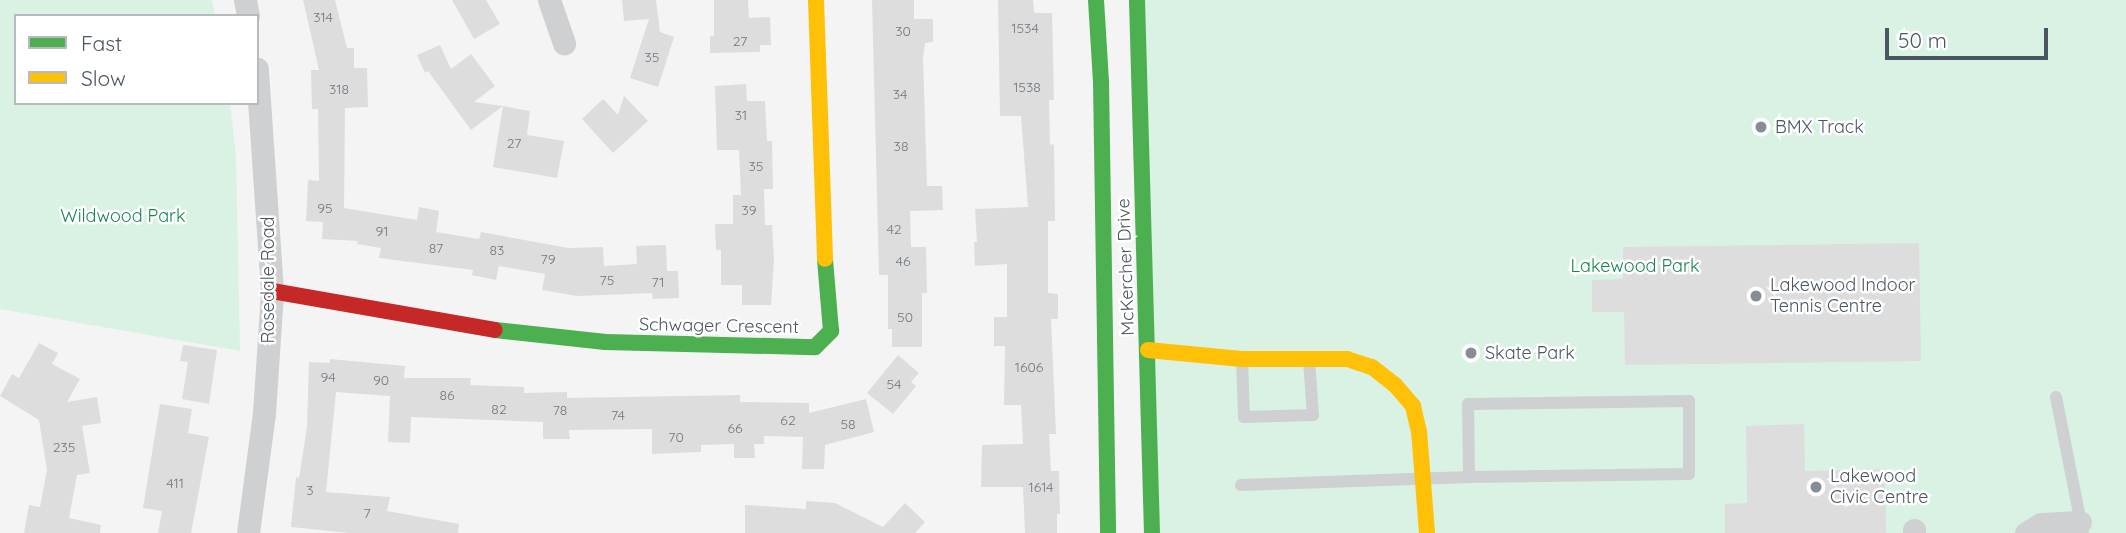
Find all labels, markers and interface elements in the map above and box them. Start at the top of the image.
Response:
house number: 314 [313,9,333,25]
legend [14,14,259,105]
scale bar [1888,14,2051,58]
house number: 1534 [1011,20,1039,36]
house number: 30 [895,23,911,39]
text: 50 m [1898,27,1947,53]
text: Fast [81,30,122,56]
house number: 27 [733,33,747,49]
house number: 35 [645,49,659,65]
text: Slow [81,65,126,91]
house number: 1538 [1013,79,1041,95]
house number: 318 [329,81,349,97]
house number: 34 [893,86,907,102]
house number: 31 [735,107,747,123]
place label: BMX Track [1775,116,1864,138]
marker: BMX Track [1753,119,1769,135]
house number: 27 [507,135,521,151]
house number: 38 [894,138,908,154]
house number: 35 [749,158,763,174]
street label: McKercher Drive [1113,198,1139,336]
house number: 95 [317,200,333,216]
house number: 39 [741,202,757,218]
park label: Wildwood Park [60,205,186,227]
street label: Rosedale Road [257,217,279,343]
house number: 42 [886,221,902,237]
house number: 91 [375,223,389,239]
house number: 87 [429,240,443,256]
house number: 83 [490,242,504,258]
house number: 79 [541,251,555,267]
house number: 46 [896,253,910,269]
park label: Lakewood Park [1570,255,1700,277]
house number: 75 [600,272,614,288]
house number: 71 [651,274,665,290]
place label: Lakewood Indoor Tennis Centre [1770,275,1915,318]
marker: Lakewood Indoor Tennis Centre [1748,288,1764,304]
house number: 50 [897,309,913,325]
street label: Schwager Crescent [639,314,799,338]
place label: Skate Park [1485,342,1575,364]
marker: Skate Park [1463,345,1479,361]
house number: 1606 [1015,359,1043,375]
house number: 94 [320,369,336,385]
house number: 90 [373,372,389,388]
house number: 54 [886,376,902,392]
house number: 86 [439,387,455,403]
house number: 82 [491,401,507,417]
house number: 78 [553,402,567,418]
house number: 74 [611,407,625,423]
house number: 62 [780,412,796,428]
house number: 58 [840,416,856,432]
house number: 66 [727,420,743,436]
house number: 70 [668,429,684,445]
house number: 235 [53,439,75,455]
place label: Lakewood Civic Centre [1830,466,1928,508]
house number: 411 [166,475,184,491]
house number: 1614 [1029,479,1053,495]
marker: Lakewood Civic Centre [1808,479,1824,495]
house number: 3 [306,482,314,498]
house number: 7 [363,505,371,521]

